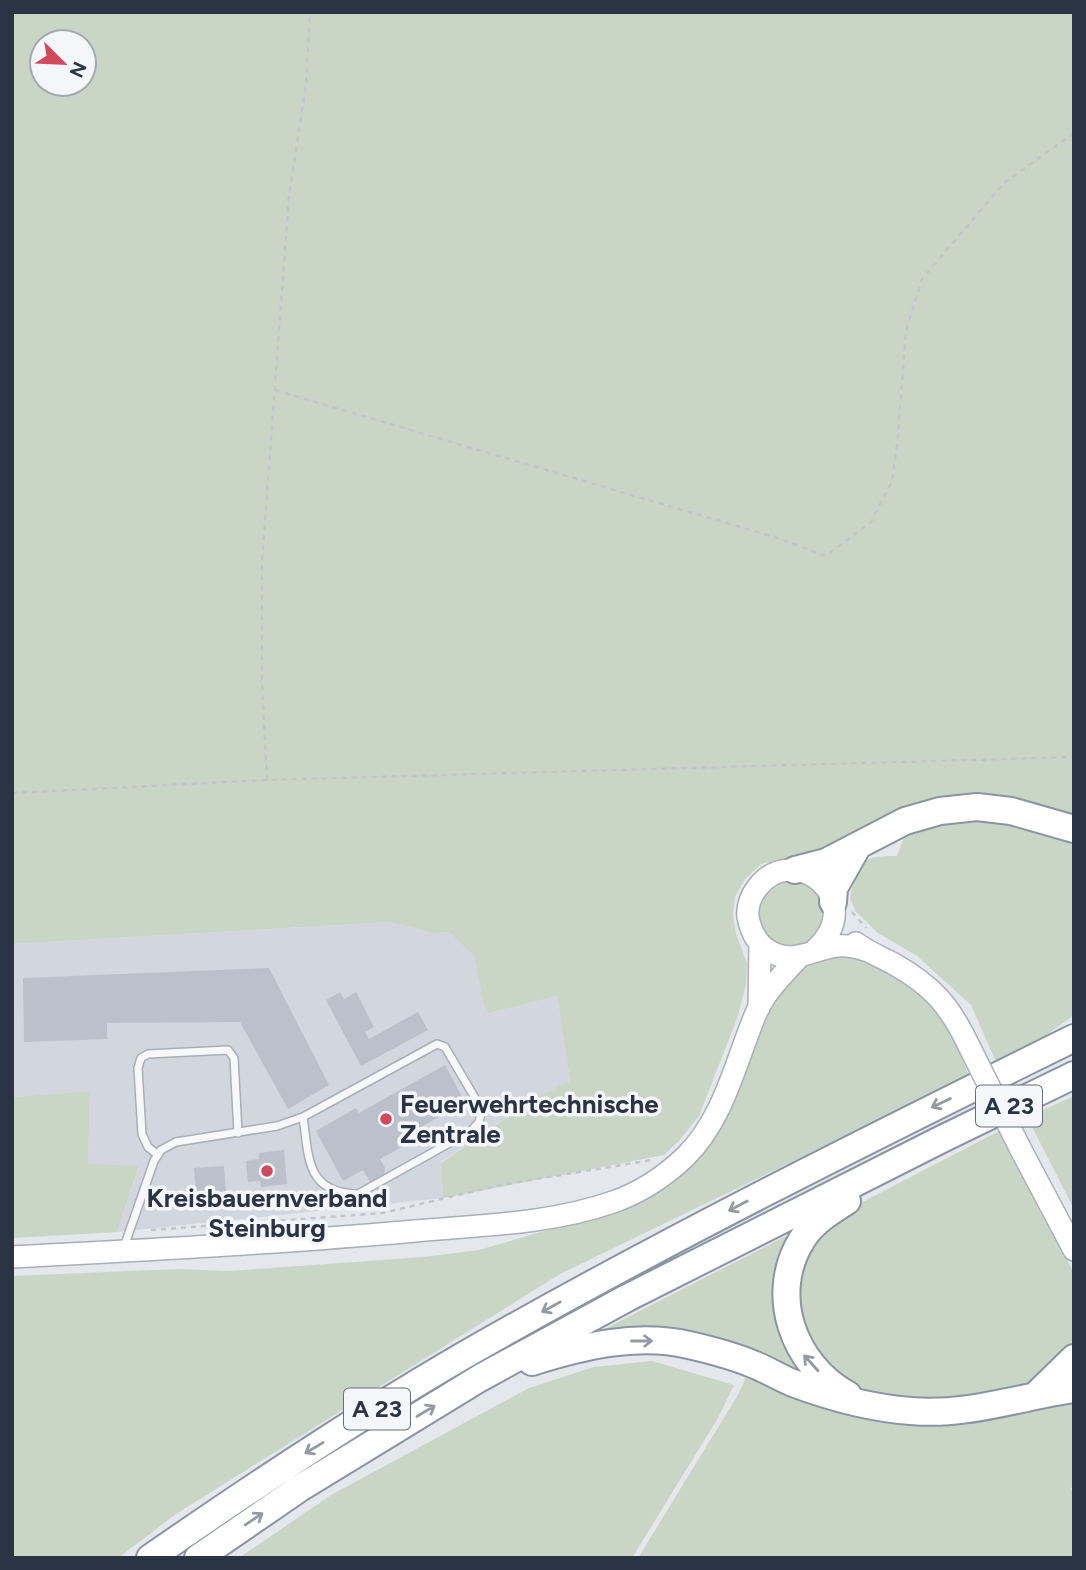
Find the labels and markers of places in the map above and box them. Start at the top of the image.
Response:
place label: Feuerwehrtechnische Zentrale [400,1088,659,1150]
marker: Feuerwehrtechnische Zentrale [378,1111,394,1127]
marker: Kreisbauernverband Steinburg [259,1163,275,1179]
place label: Kreisbauernverband Steinburg [147,1182,388,1244]

